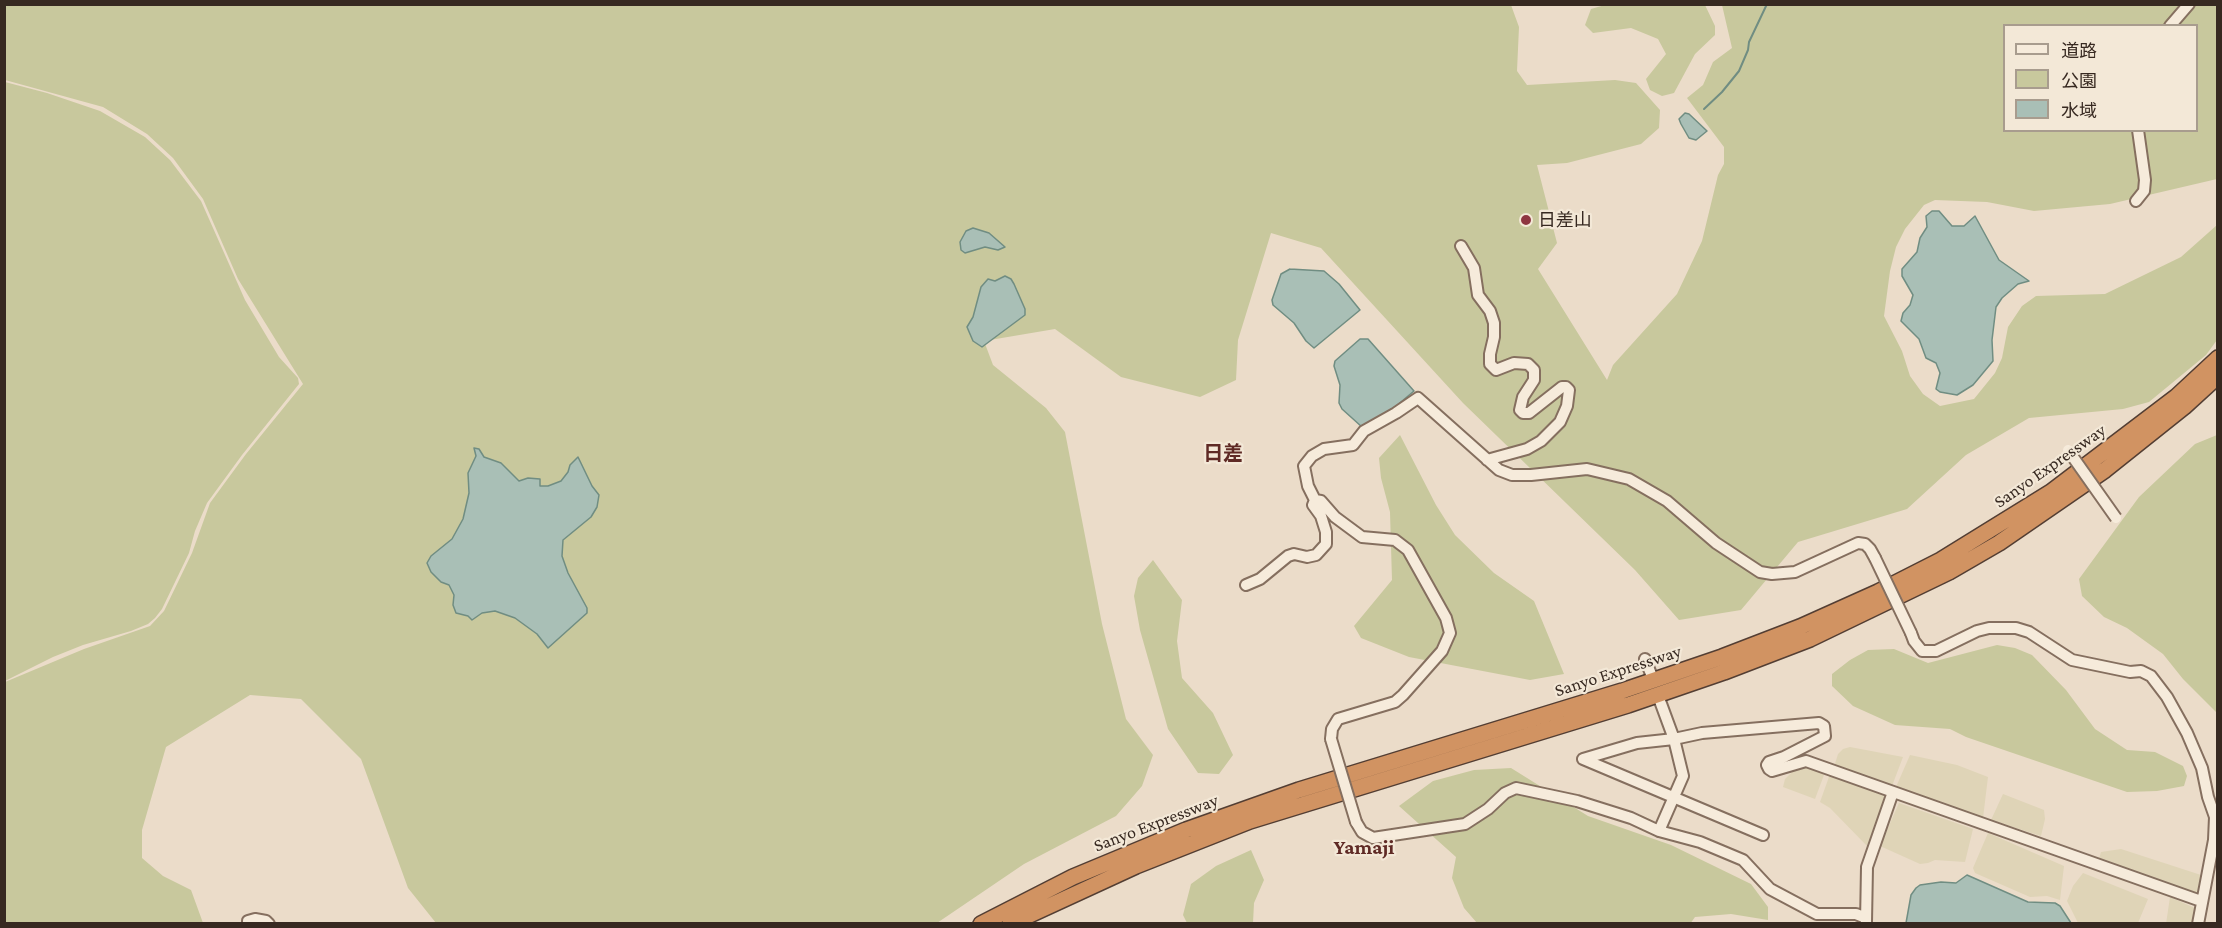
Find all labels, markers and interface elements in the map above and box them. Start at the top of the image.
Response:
legend [2003,24,2198,132]
text: 道路 [2061,41,2097,61]
text: 公園 [2061,71,2097,91]
text: 水域 [2061,101,2097,121]
place label: 日差山 [1538,209,1592,231]
marker: 日差山 [1519,213,1533,227]
street label: Sanyo Expressway [1990,419,2110,513]
district label: 日差 [1203,442,1243,466]
street label: Sanyo Expressway [1552,640,1684,702]
street label: Sanyo Expressway [1091,789,1221,857]
district label: Yamaji [1334,835,1394,861]

